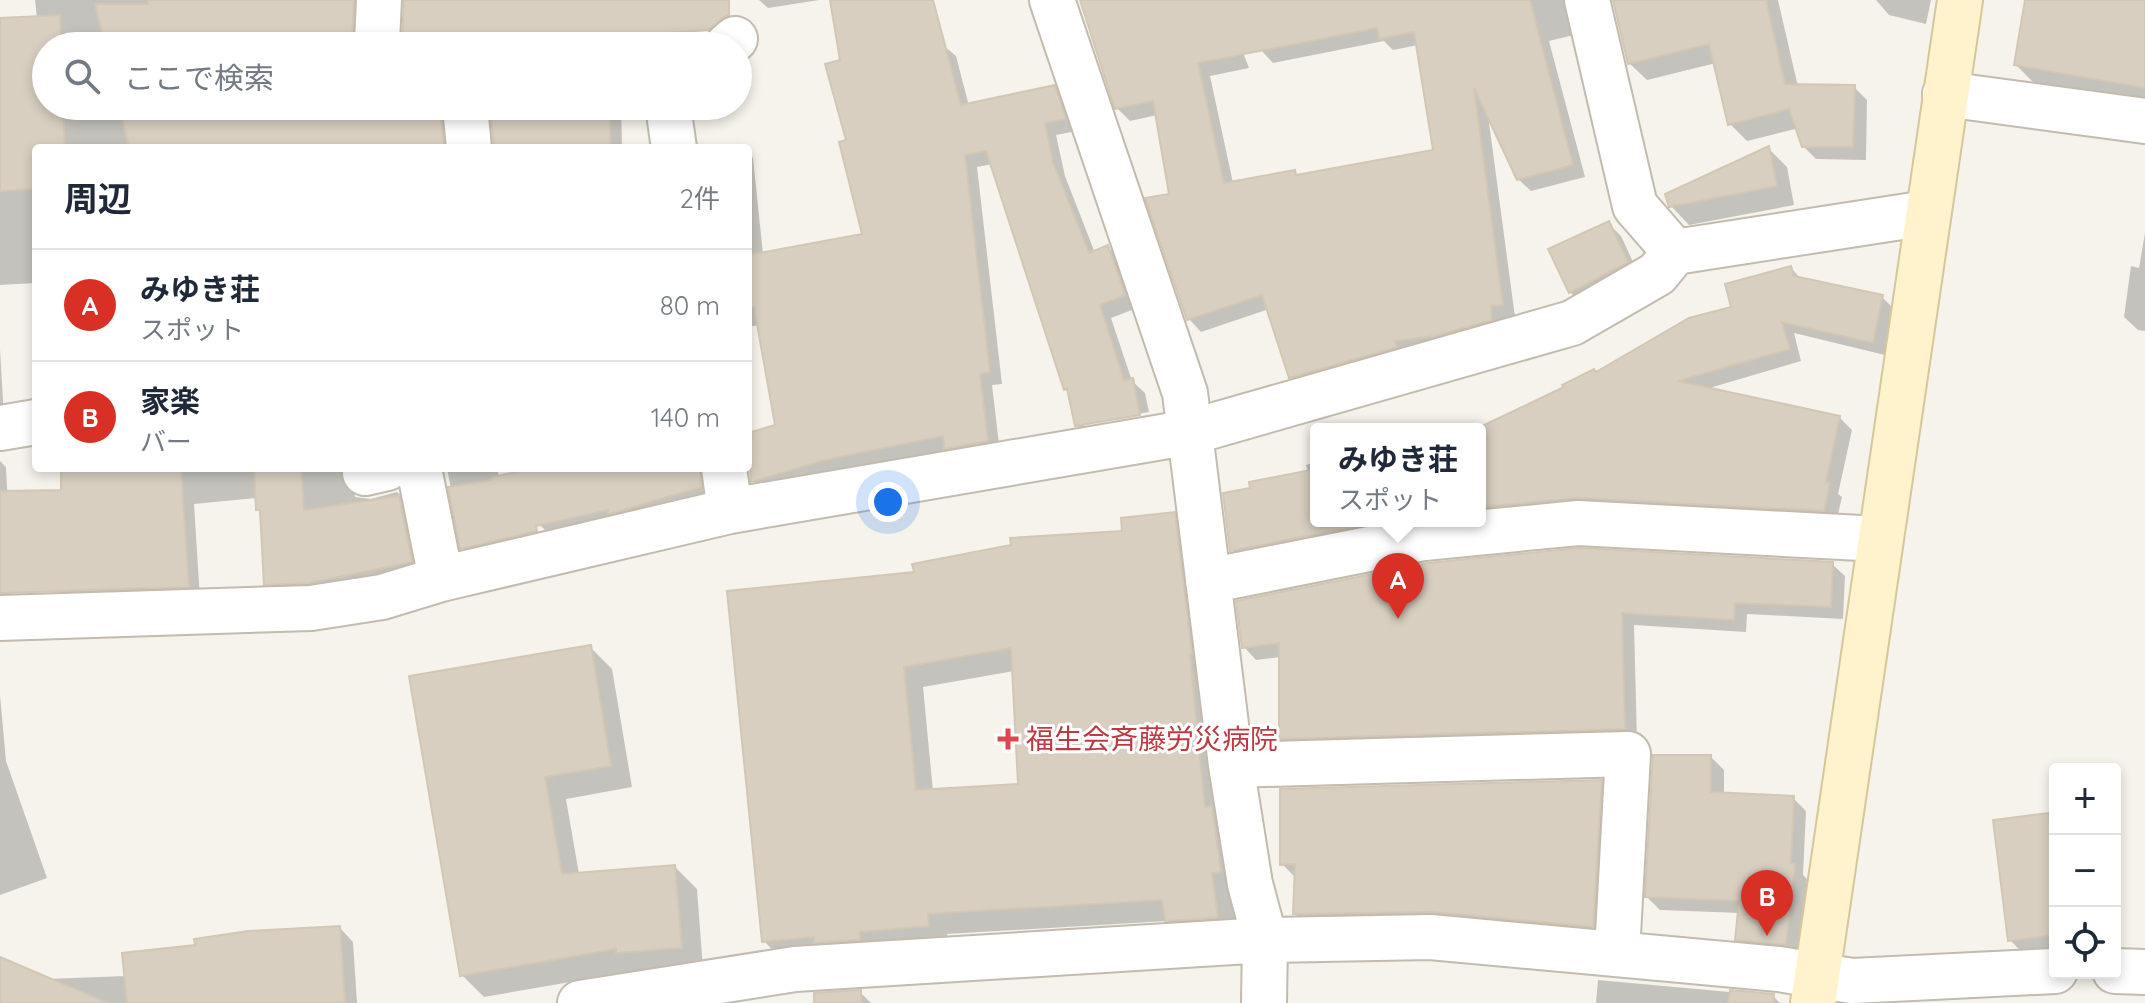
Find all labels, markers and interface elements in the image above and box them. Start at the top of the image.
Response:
search box [32,32,752,120]
icon: search [60,54,104,98]
text: ここで検索 [124,59,274,97]
text: 周辺 [64,177,132,220]
text: 2件 [680,182,720,215]
text: みゆき荘 [140,270,260,308]
text: A [82,289,98,322]
text: 80 m [660,289,720,322]
text: スポット [140,313,244,346]
text: 家楽 [140,382,200,420]
text: B [81,401,99,434]
text: 140 m [651,401,720,434]
popup [1310,423,1486,527]
text: バー [140,425,192,458]
text: みゆき荘 [1338,440,1458,478]
your location [868,482,908,522]
text: スポット [1338,483,1442,516]
pin: A [1372,553,1424,619]
place label: 福生会斉藤労災病院 [1026,721,1278,756]
marker: 福生会斉藤労災病院 [997,728,1019,750]
map controls [2049,763,2121,979]
button: + [2049,763,2121,835]
button: − [2049,835,2121,907]
pin: B [1741,870,1793,936]
button: locate [2049,907,2121,979]

